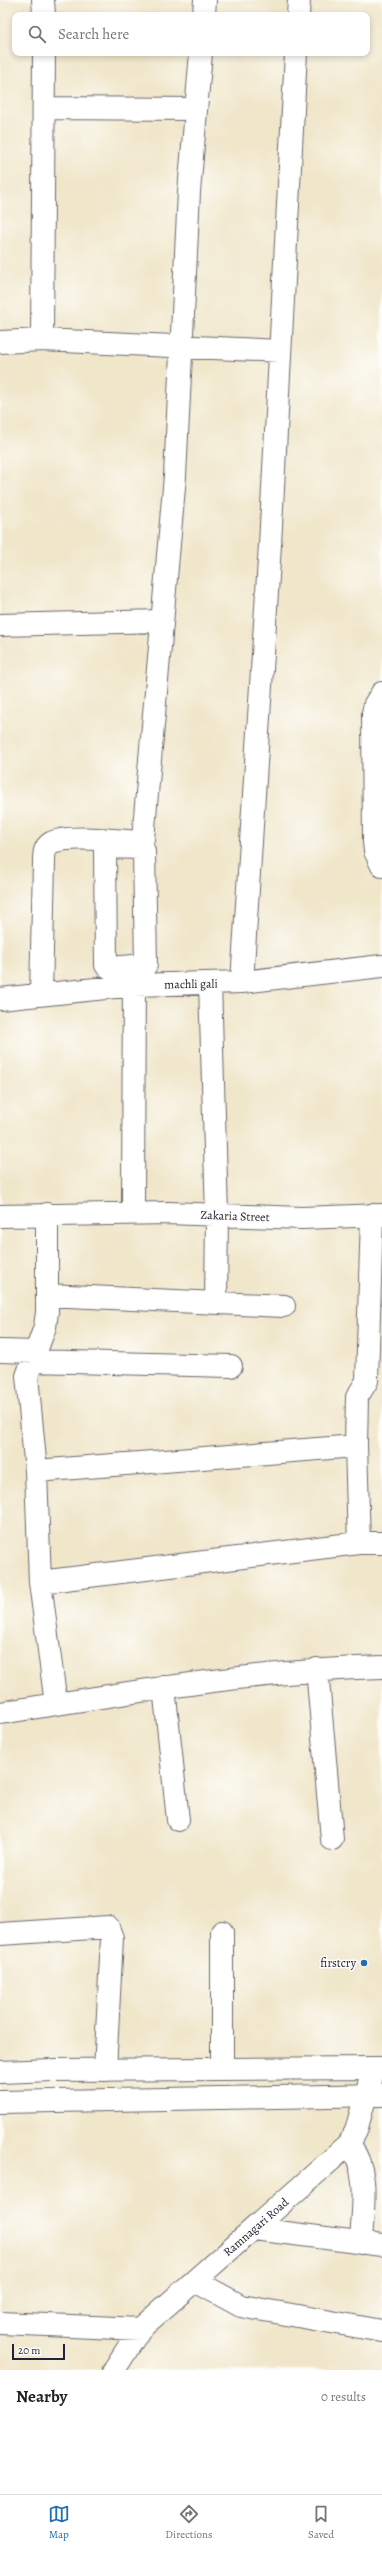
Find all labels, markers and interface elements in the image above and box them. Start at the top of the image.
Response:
search box [12,12,370,56]
icon: search [26,23,48,45]
text: Search here [58,24,129,44]
street label: machli gali [164,976,218,992]
street label: Zakaria Street [200,1207,270,1225]
place label: firstcry [320,1955,357,1971]
marker: firstcry [359,1958,369,1968]
street label: Ramnagari Road [220,2194,292,2260]
scale bar [12,2342,65,2361]
text: 20 m [18,2343,40,2358]
text: Nearby [16,2385,67,2408]
text: 0 results [321,2388,366,2405]
tab: Map [48,2503,70,2542]
tab: Directions [165,2503,213,2542]
tab: Saved [308,2503,334,2542]

